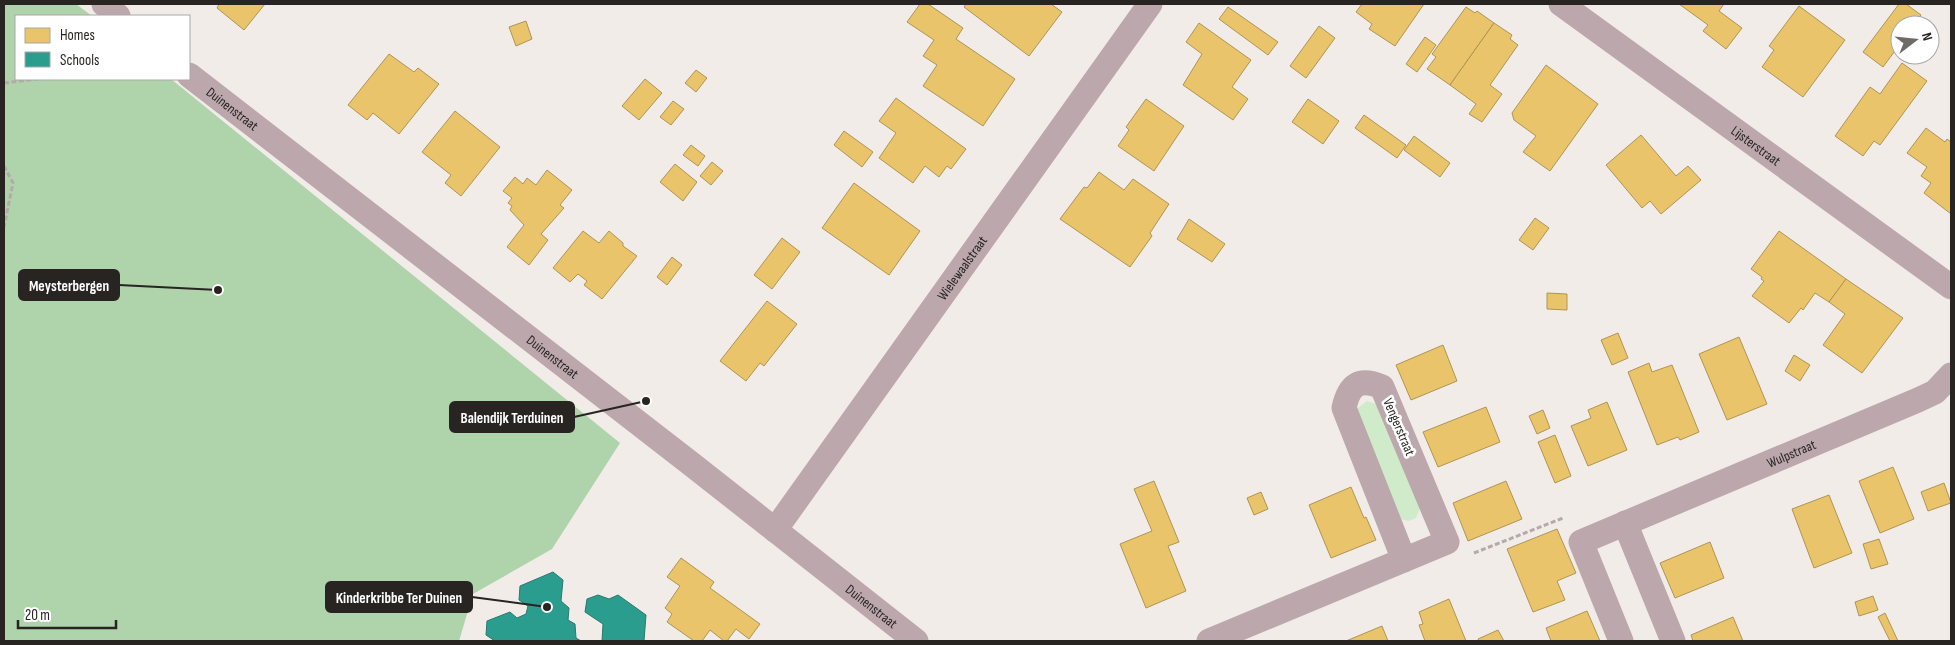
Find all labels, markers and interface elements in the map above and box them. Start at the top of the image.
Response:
legend [15,15,190,80]
north arrow [1890,15,1940,65]
text: Homes [60,26,95,45]
text: N [1918,31,1936,42]
text: Schools [60,51,99,70]
street label: Duinenstraat [203,83,262,134]
street label: Lijsterstraat [1728,122,1784,169]
street label: Wielewaalstraat [933,232,991,303]
callout: Meysterbergen [19,270,119,300]
text: Meysterbergen [29,277,109,296]
street label: Duinenstraat [523,331,582,382]
street label: Vengerstraat [1379,396,1419,458]
callout: Balendijk Terduinen [450,402,574,432]
text: Balendijk Terduinen [460,409,564,428]
street label: Wulpstraat [1764,436,1818,471]
street label: Duinenstraat [842,581,901,632]
callout: Kinderkribbe Ter Duinen [326,582,472,612]
text: Kinderkribbe Ter Duinen [336,589,462,608]
scale bar [18,598,115,630]
text: 20 m [25,606,50,625]

